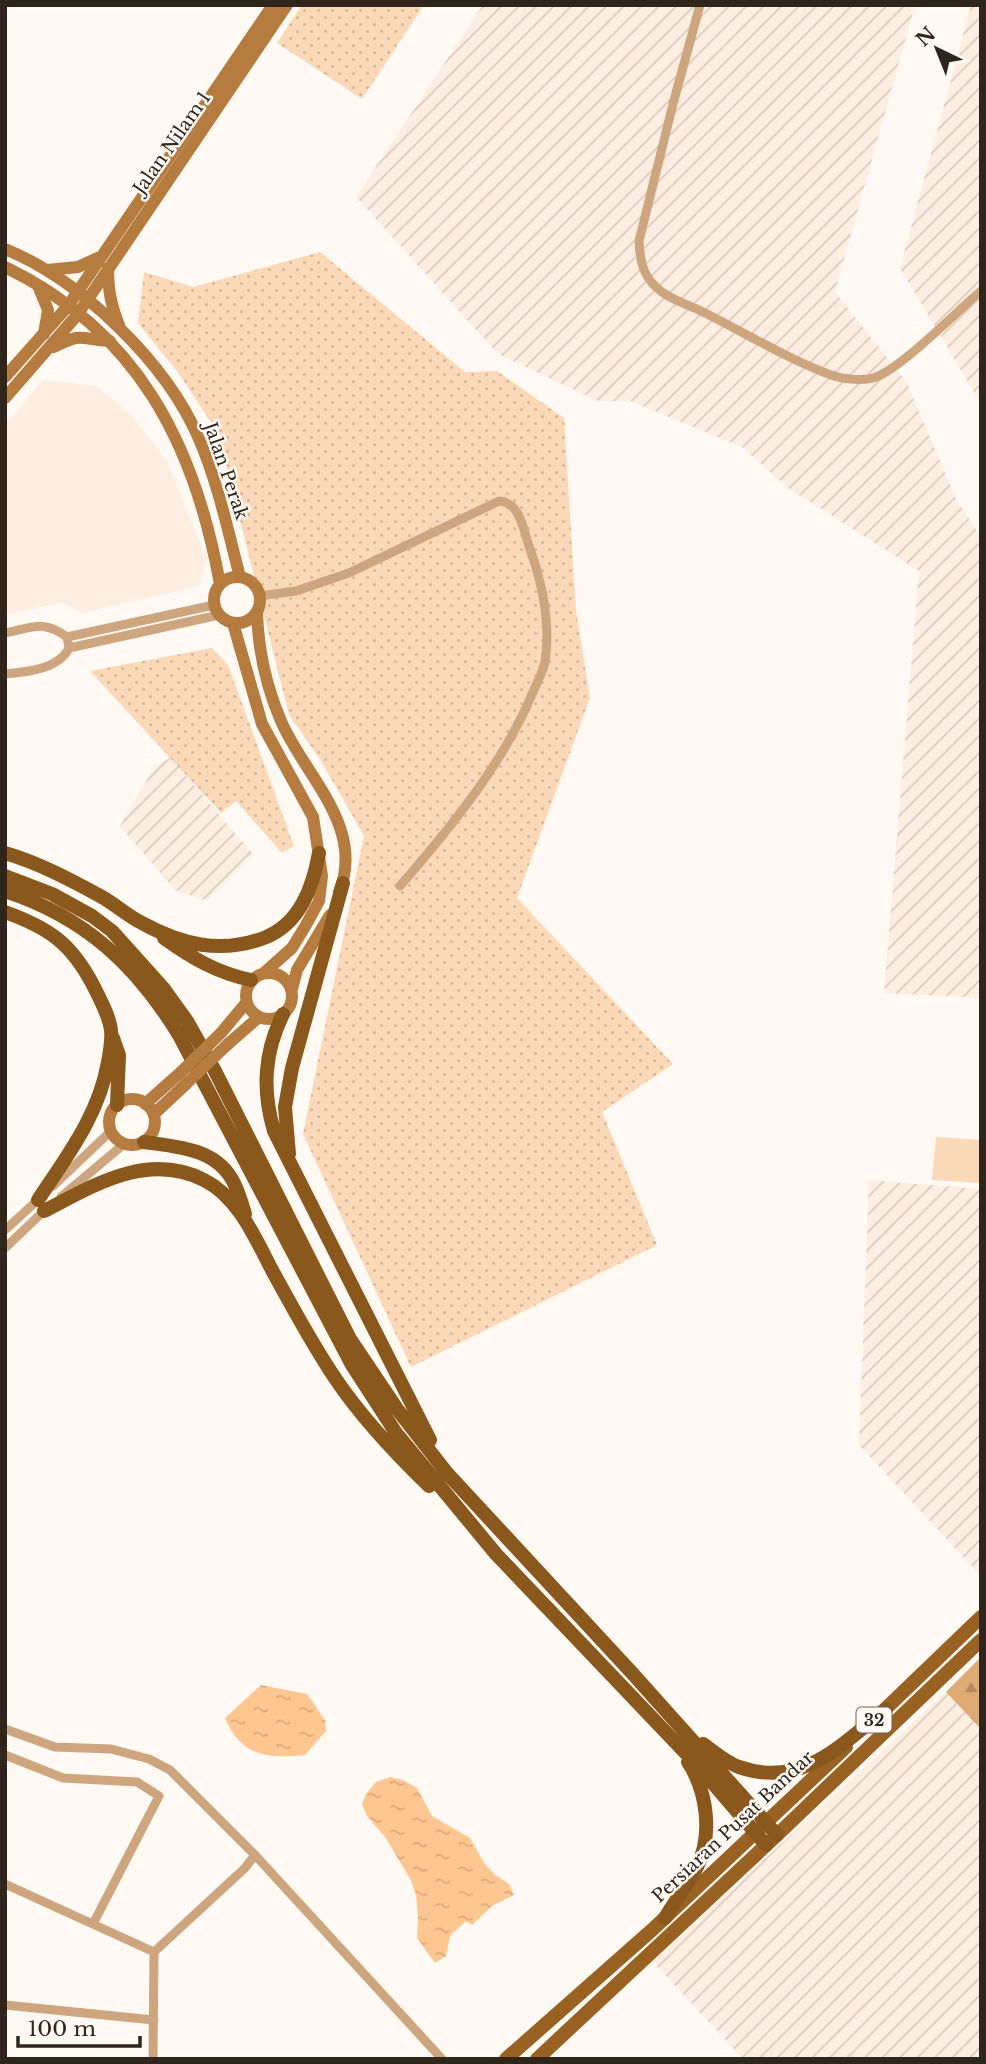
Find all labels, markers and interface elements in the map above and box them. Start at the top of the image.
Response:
north arrow [902,14,972,84]
text: N [911,22,940,51]
street label: Jalan Nilam 1 [127,87,216,200]
street label: Jalan Perak [198,417,253,523]
road number: 32 [856,1708,892,1732]
street label: Persiaran Pusat Bandar [648,1746,819,1908]
scale bar [18,2004,140,2048]
text: 100 m [28,2016,96,2042]

